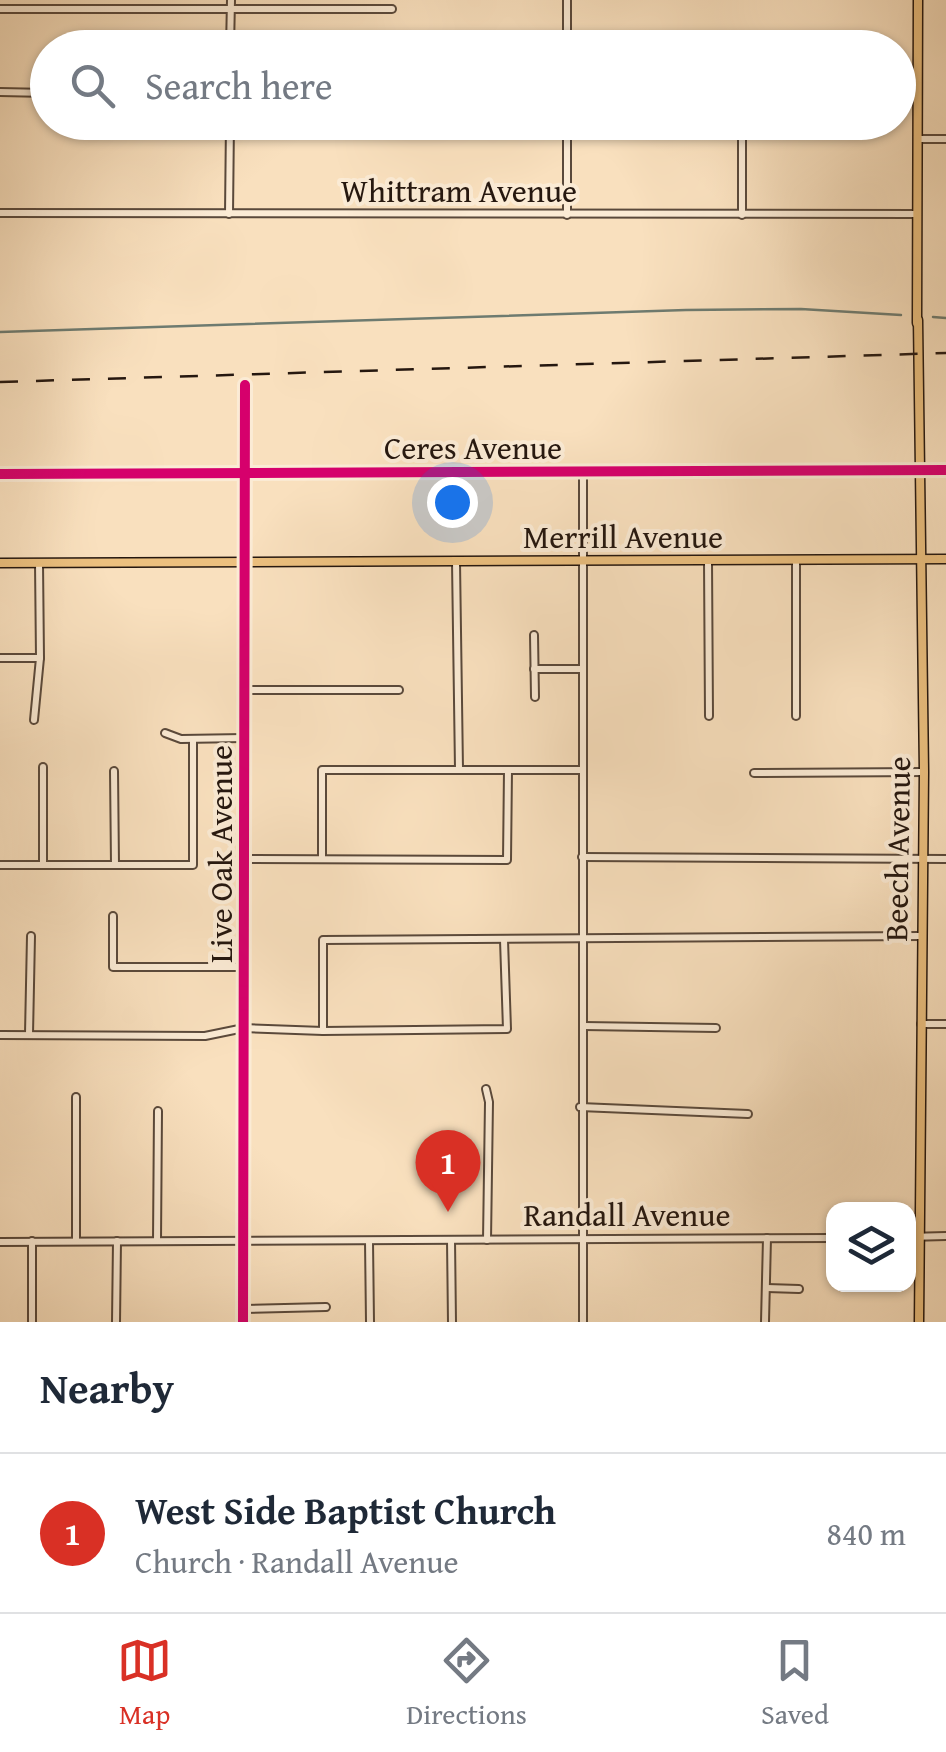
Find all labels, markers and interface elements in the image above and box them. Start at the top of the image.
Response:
search box [30,30,916,140]
text: Search here [145,57,333,113]
icon: search [65,58,120,113]
street label: Whittram Avenue [341,167,577,214]
street label: Ceres Avenue [384,424,562,471]
your location [427,477,478,528]
street label: Merrill Avenue [523,513,723,560]
street label: Live Oak Avenue [197,745,244,963]
street label: Beech Avenue [872,756,922,942]
pin: 1 [416,1130,480,1212]
street label: Randall Avenue [523,1191,731,1238]
map controls [826,1202,916,1292]
button: layers [826,1202,916,1292]
text: Nearby [40,1357,174,1418]
text: West Side Baptist Church [135,1482,556,1538]
text: 1 [64,1510,81,1557]
text: 840 m [827,1510,906,1557]
text: Church · Randall Avenue [135,1538,459,1585]
tab: Map [117,1633,172,1734]
tab: Directions [406,1633,527,1734]
tab: Saved [761,1633,829,1734]

